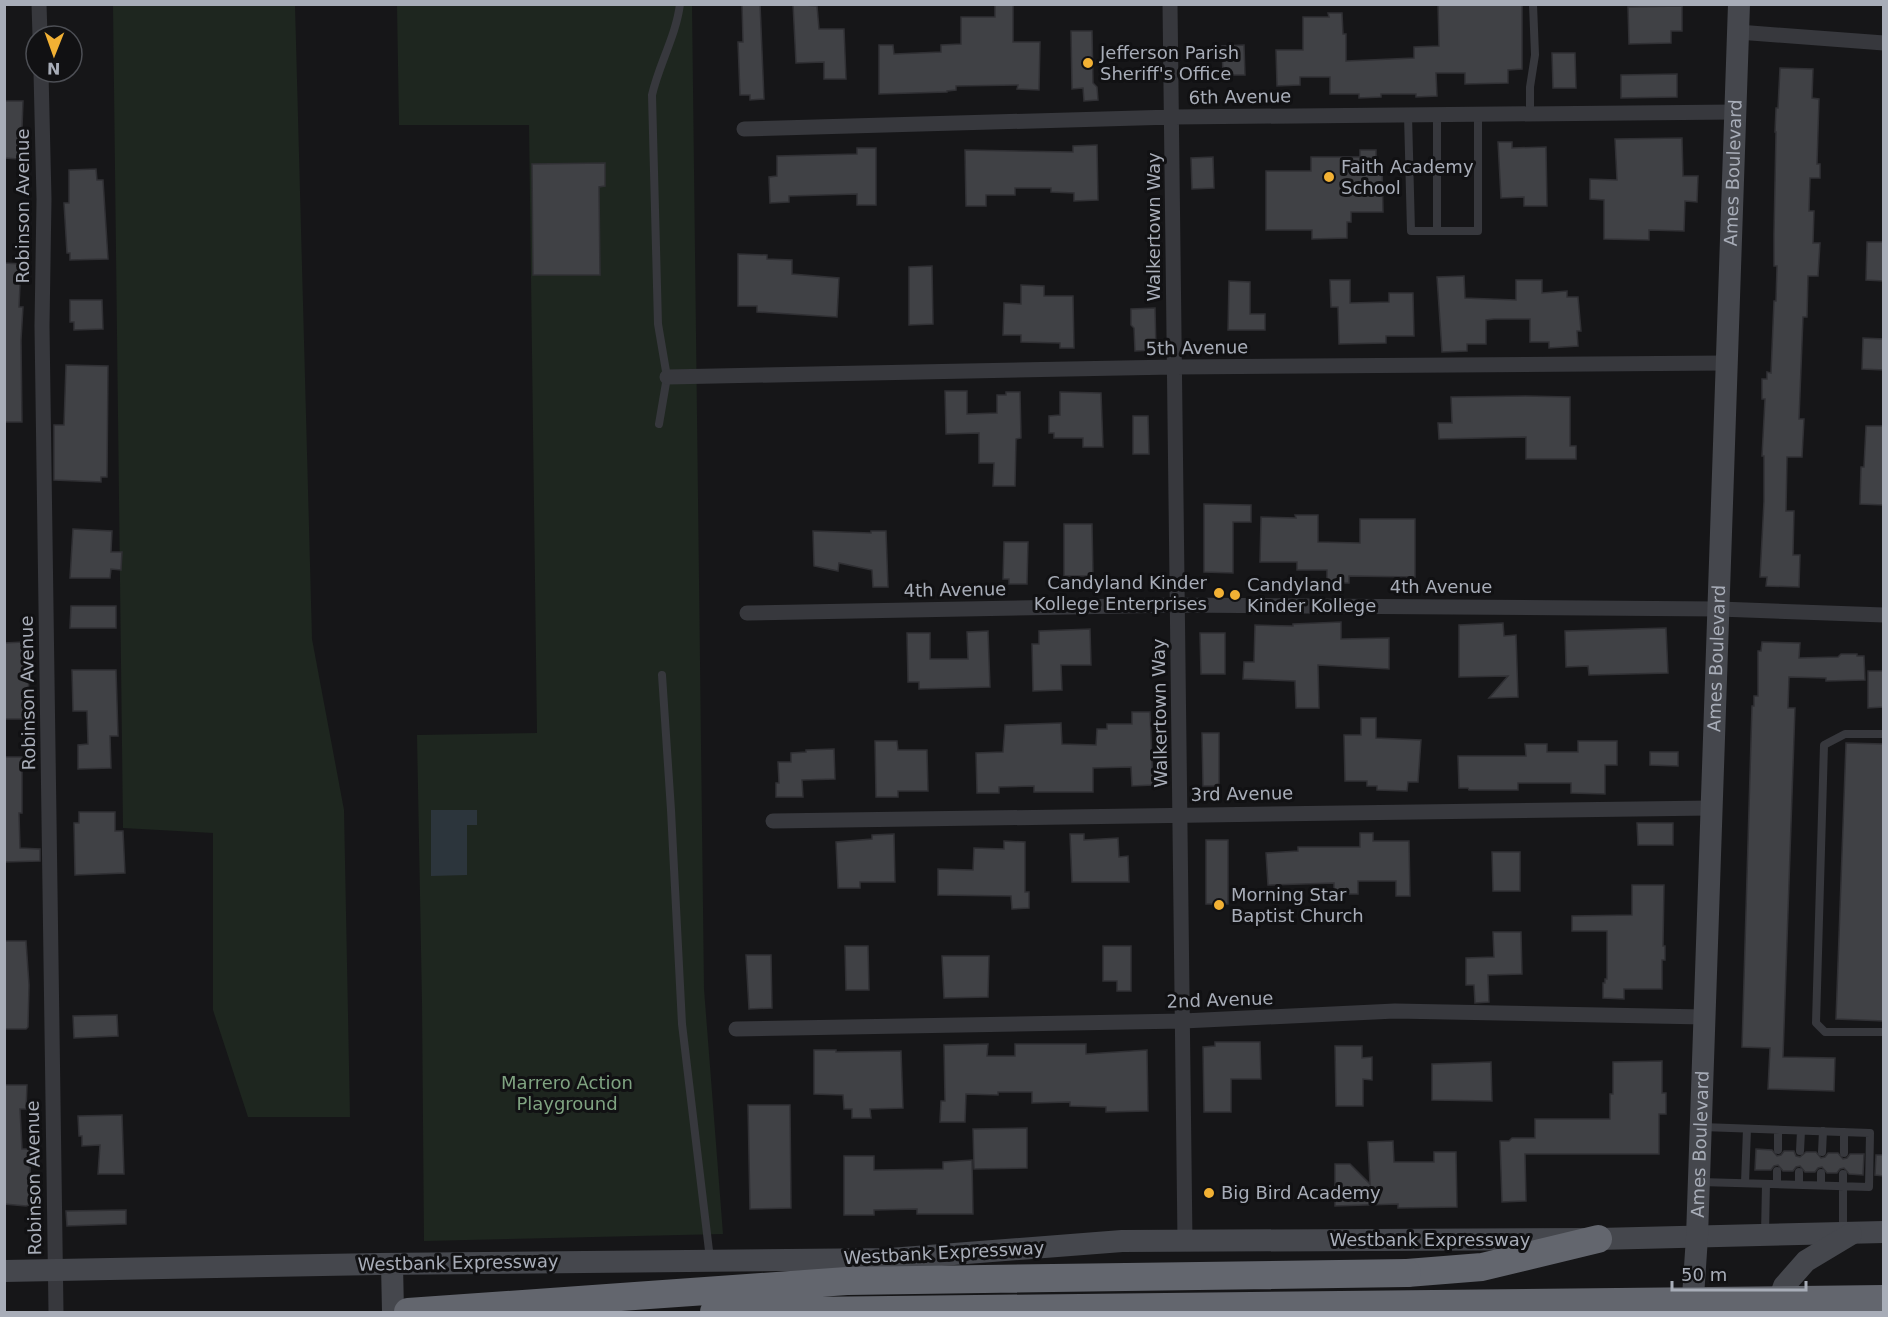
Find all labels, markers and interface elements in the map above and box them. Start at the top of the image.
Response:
north arrow [24,24,84,84]
place label: Jefferson Parish Sheriff's Office [1099,42,1239,84]
marker: Jefferson Parish Sheriff's Office [1081,56,1095,70]
text: N [47,59,61,78]
street label: 6th Avenue [1189,85,1291,108]
street label: Ames Boulevard [1720,99,1746,247]
street label: Robinson Avenue [12,129,33,283]
street label: Walkertown Way [1143,152,1164,302]
place label: Faith Academy School [1341,156,1474,198]
marker: Faith Academy School [1322,170,1336,184]
street label: 5th Avenue [1146,336,1248,359]
place label: Candyland Kinder Kollege Enterprises [1034,572,1208,614]
place label: Candyland Kinder Kollege [1247,574,1376,616]
street label: 4th Avenue [1390,576,1492,597]
street label: 4th Avenue [904,578,1006,601]
street label: Ames Boulevard [1703,585,1729,732]
marker: Candyland Kinder Kollege Enterprises [1212,586,1226,600]
marker: Candyland Kinder Kollege [1228,588,1242,602]
street label: Robinson Avenue [16,615,39,771]
street label: Walkertown Way [1148,638,1171,788]
street label: 3rd Avenue [1191,782,1293,805]
place label: Morning Star Baptist Church [1231,884,1364,926]
marker: Morning Star Baptist Church [1212,898,1226,912]
street label: 2nd Avenue [1166,987,1274,1012]
street label: Ames Boulevard [1687,1070,1713,1218]
park label: Marrero Action Playground [501,1072,633,1114]
street label: Robinson Avenue [22,1100,45,1256]
place label: Big Bird Academy [1221,1182,1381,1203]
marker: Big Bird Academy [1202,1186,1216,1200]
street label: Westbank Expressway [1330,1229,1531,1250]
street label: Westbank Expressway [843,1237,1045,1268]
street label: Westbank Expressway [357,1250,559,1275]
scale bar [1672,1254,1806,1292]
text: 50 m [1681,1264,1727,1285]

